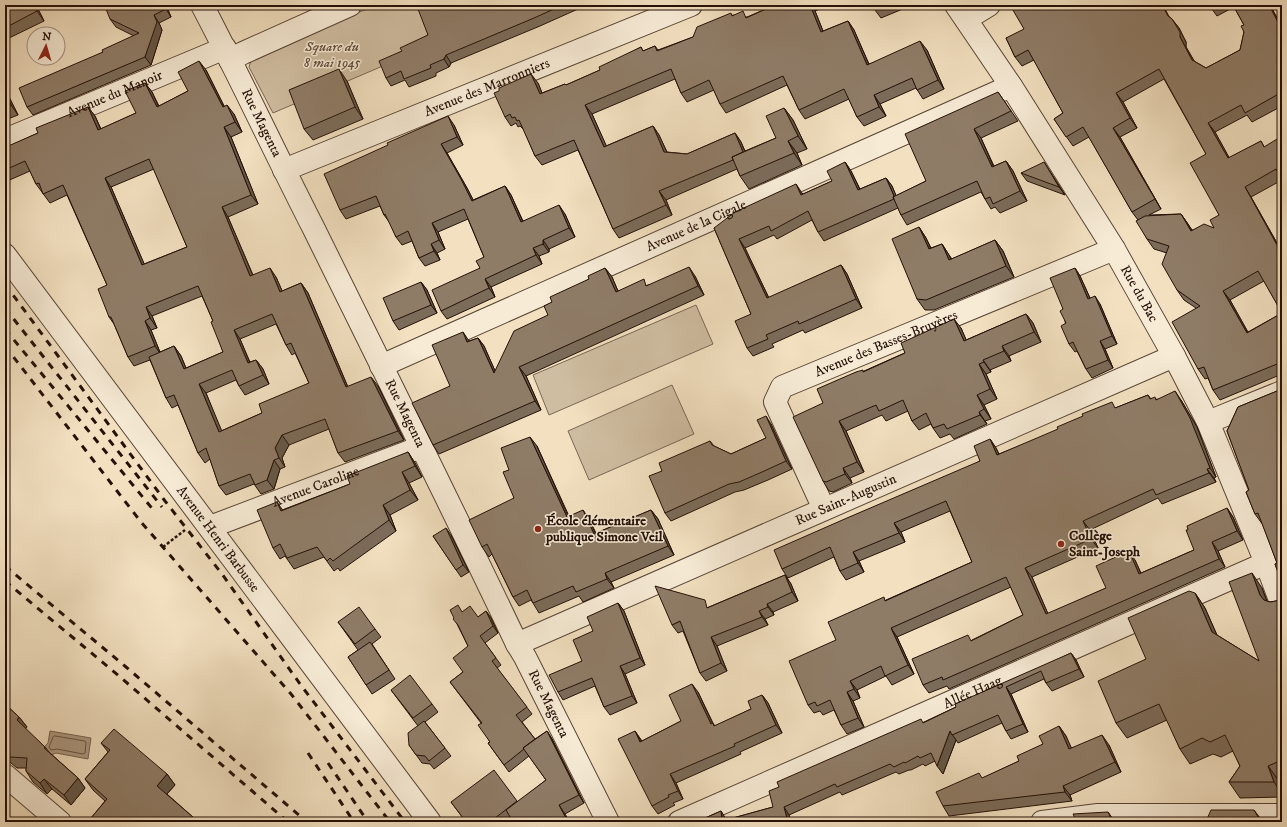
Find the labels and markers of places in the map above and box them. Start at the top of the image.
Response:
place label: École élémentaire publique Simone Veil [545,512,663,546]
marker: École élémentaire publique Simone Veil [533,524,543,534]
place label: Collège Saint-Joseph [1069,527,1141,561]
marker: Collège Saint-Joseph [1056,539,1066,549]

